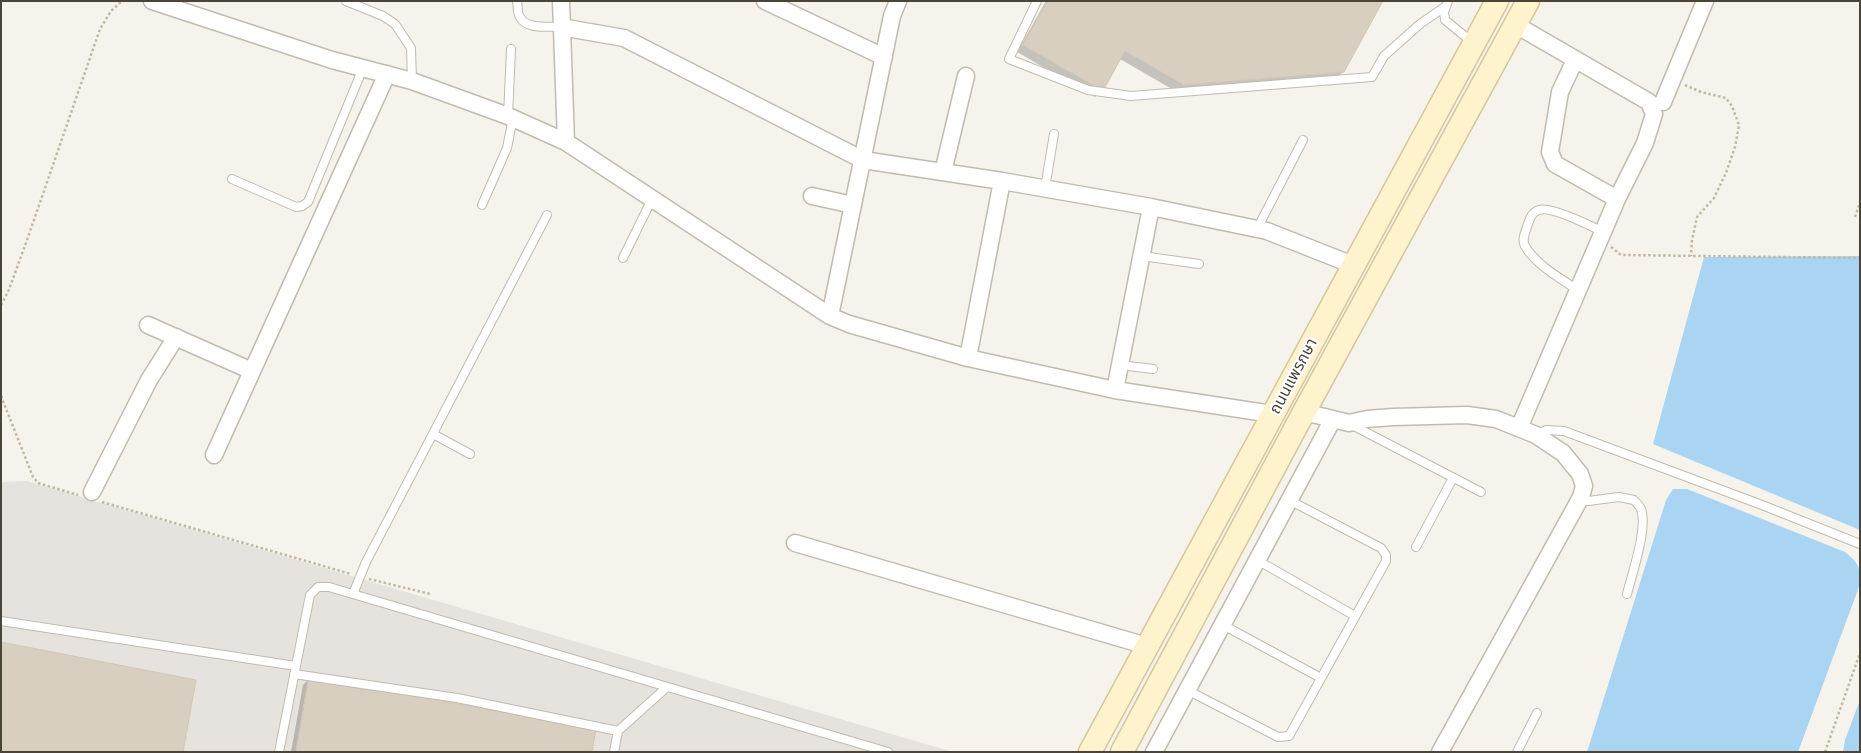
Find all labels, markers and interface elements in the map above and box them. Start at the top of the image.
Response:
street label: ถนนแพรกษา [1265,335,1321,417]

